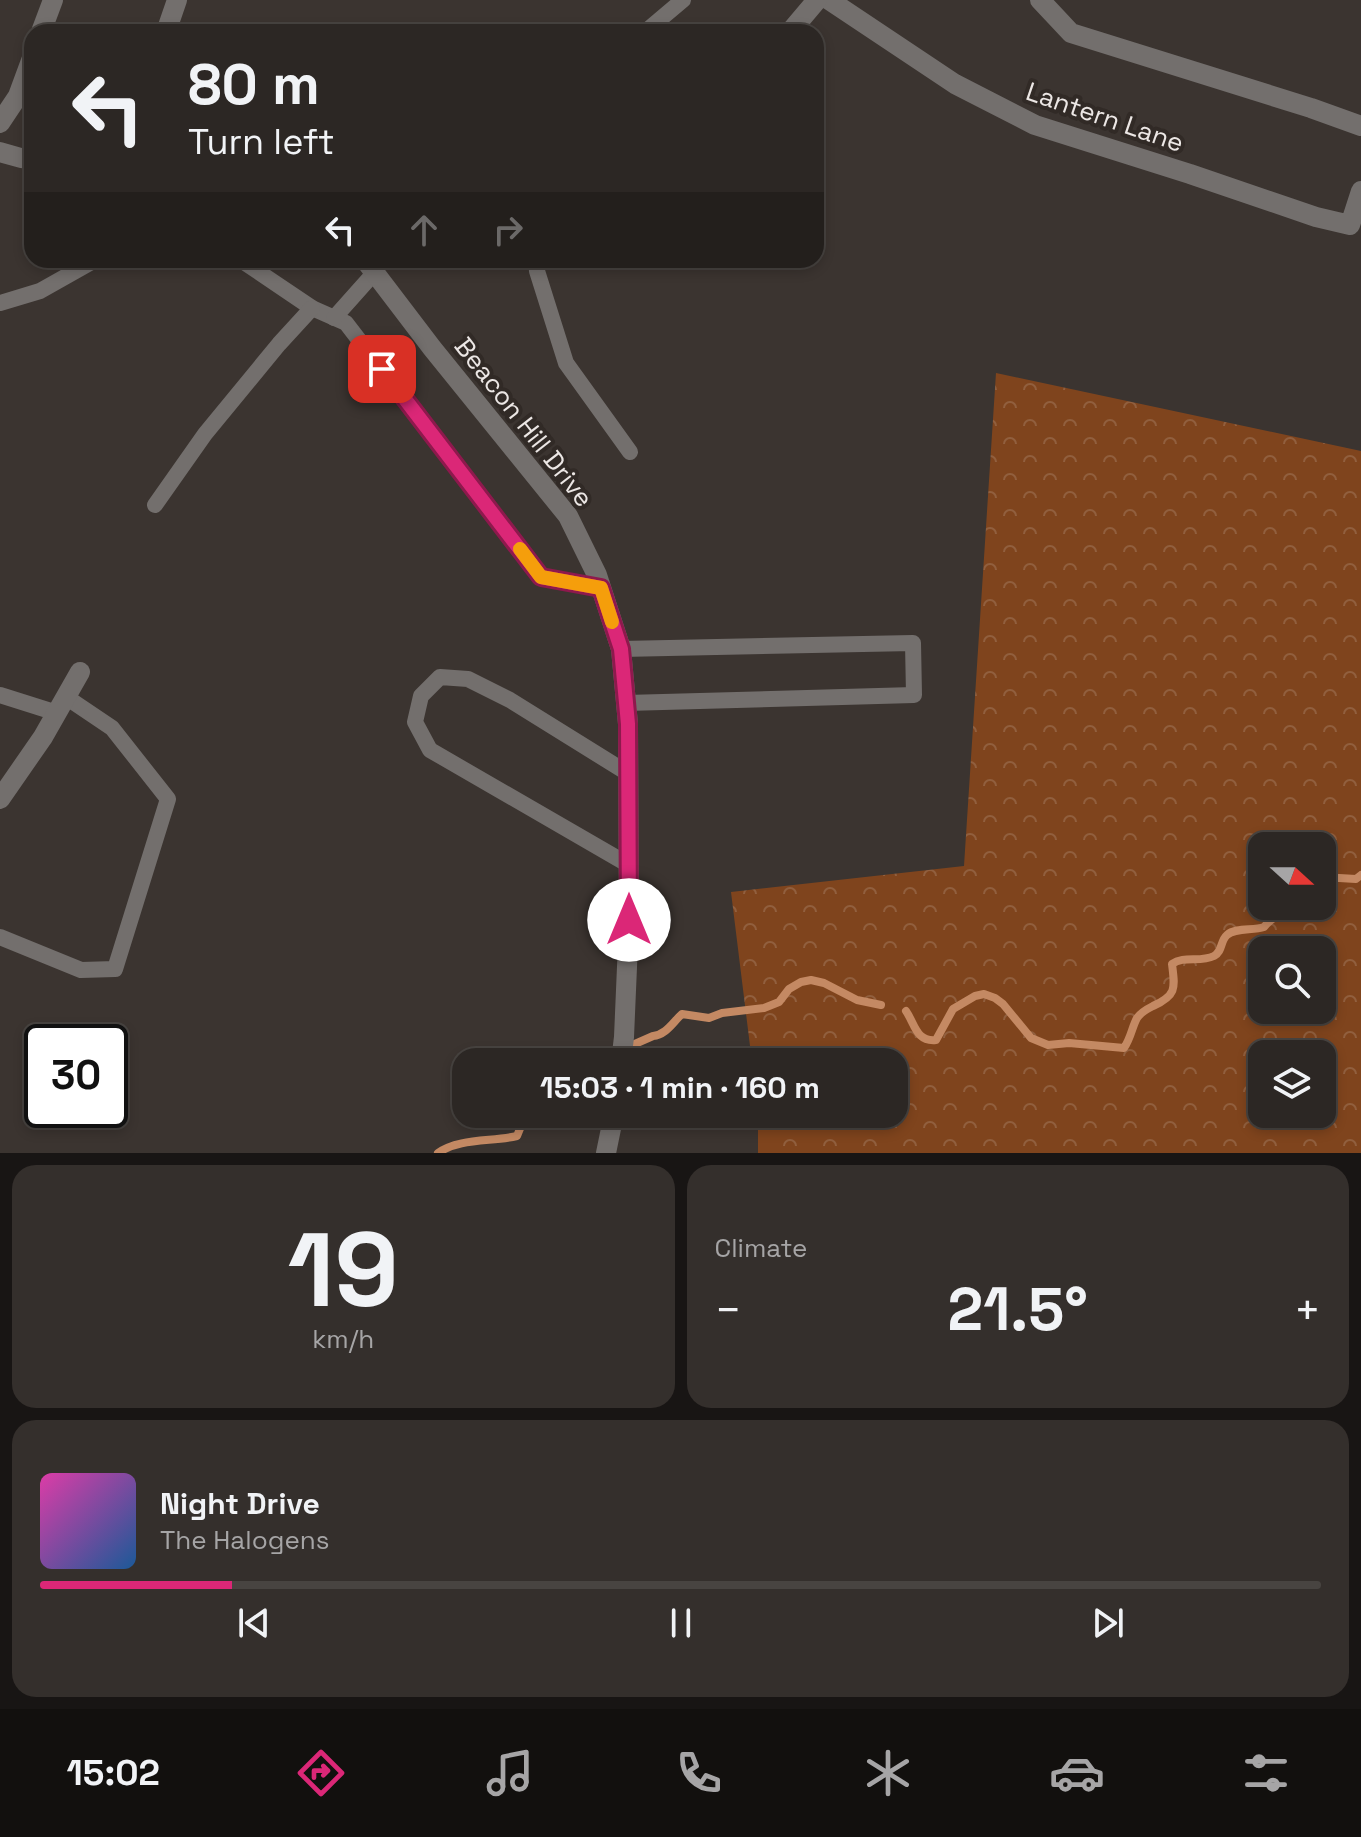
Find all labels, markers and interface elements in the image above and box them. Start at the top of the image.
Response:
text: 80 m [188,49,320,120]
icon: left [56,56,160,160]
street label: Lantern Lane [1022,74,1188,160]
text: Turn left [188,119,335,165]
icon: left [318,208,362,252]
icon: ahead [402,208,446,252]
icon: right [486,208,530,252]
street label: Beacon Hill Drive [447,330,601,514]
pin [348,335,416,403]
icon: arrive [360,347,404,391]
north arrow [1248,832,1336,920]
map controls [1248,832,1336,1128]
position arrow [587,878,671,962]
button: search [1248,936,1336,1024]
speed limit sign: 30 [24,1024,128,1128]
button: layers [1248,1040,1336,1128]
text: 15:03 · 1 min · 160 m [540,1068,820,1107]
text: 19 [288,1204,399,1336]
text: Climate [715,1231,807,1265]
text: 21.5° [948,1271,1088,1348]
text: − [715,1282,742,1338]
text: + [1294,1282,1321,1338]
text: km/h [312,1322,374,1356]
text: Night Drive [160,1484,320,1523]
text: The Halogens [160,1523,329,1557]
icon: previous [232,1601,276,1645]
icon: pause [659,1601,703,1645]
icon: next [1086,1601,1130,1645]
icon: directions [293,1745,349,1801]
icon: music [482,1745,538,1801]
icon: phone [671,1745,727,1801]
icon: climate [860,1745,916,1801]
icon: car [1049,1745,1105,1801]
icon: filters [1238,1745,1294,1801]
text: 15:02 [67,1750,160,1796]

